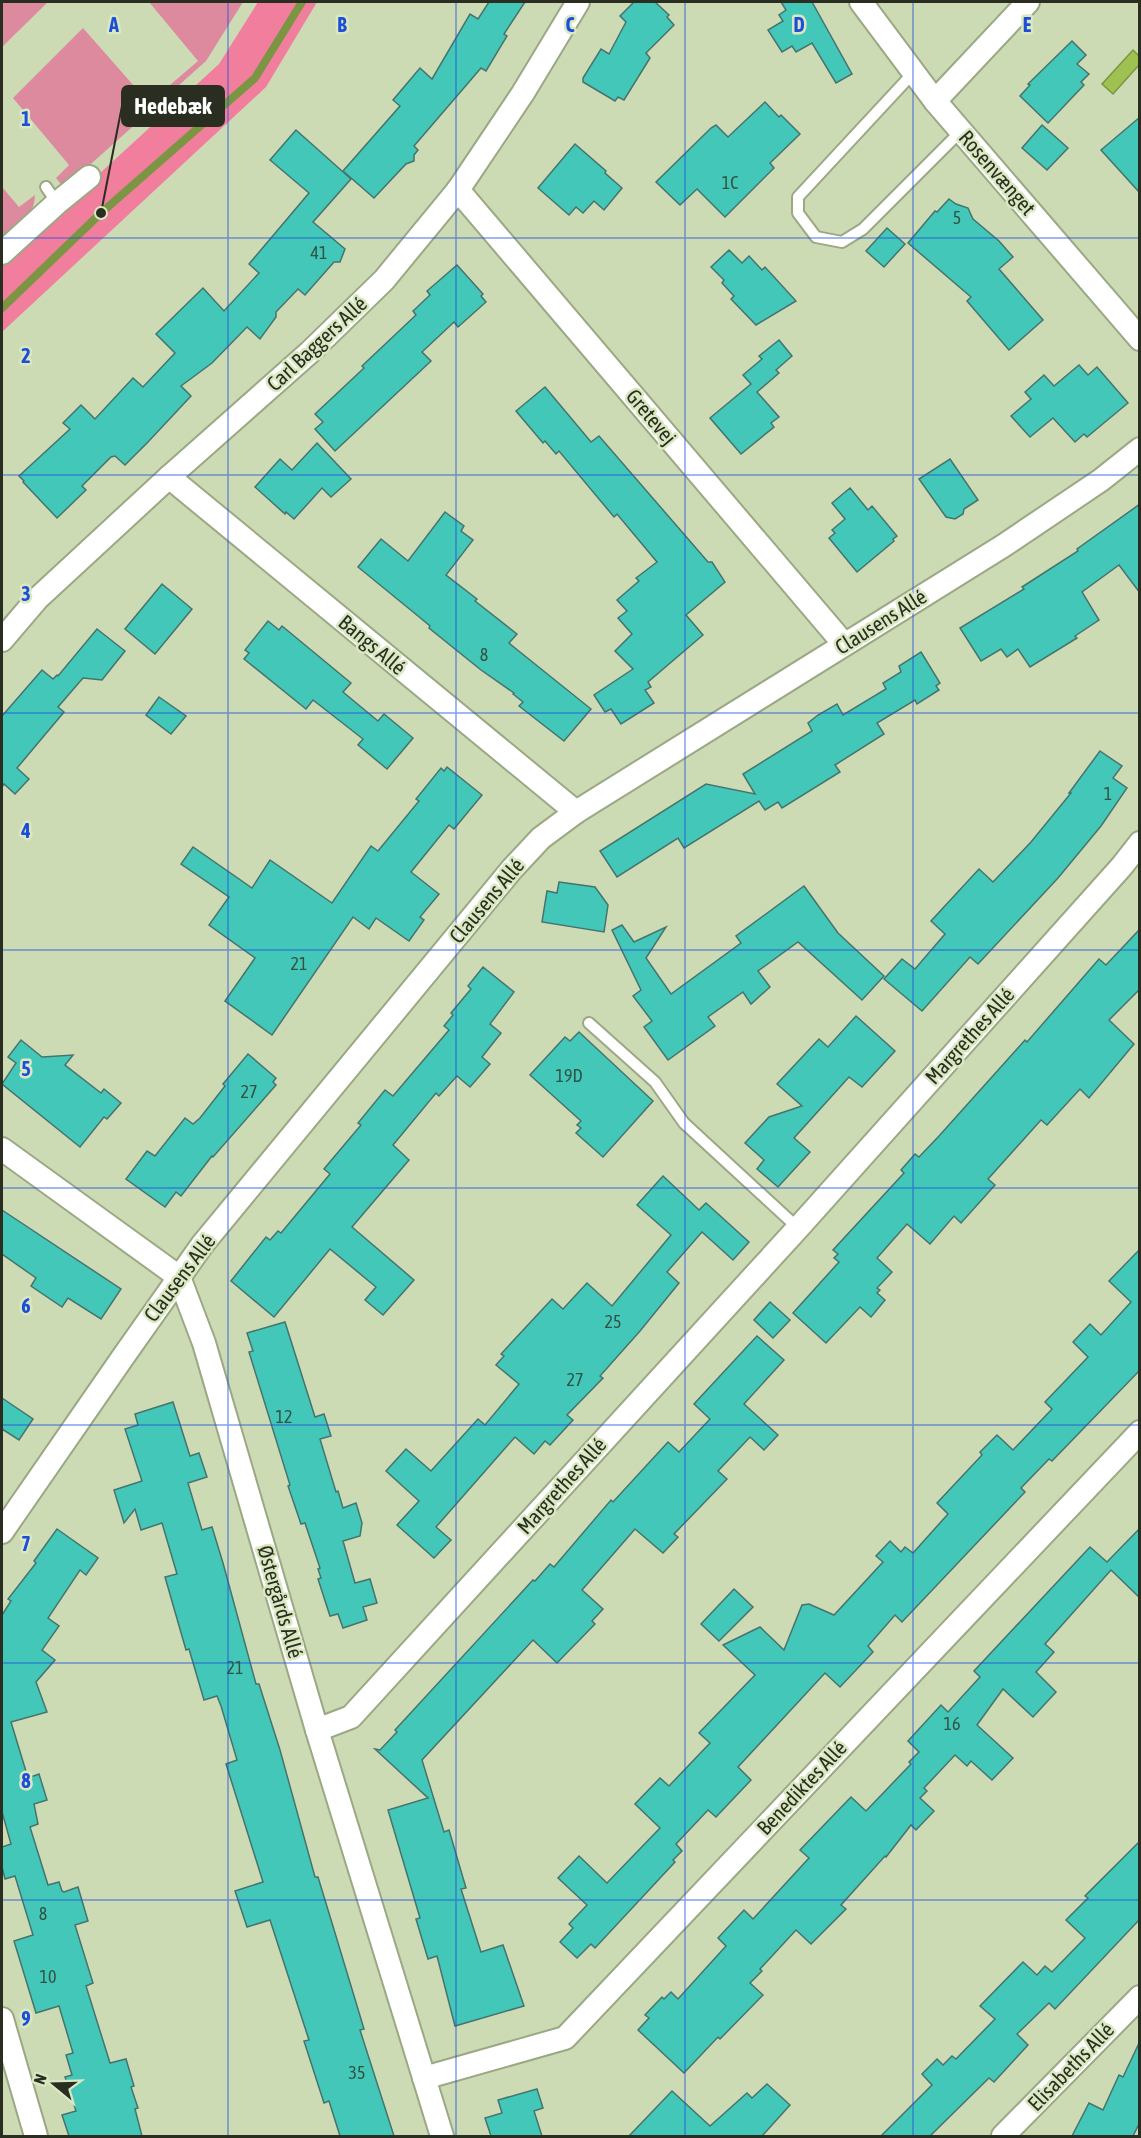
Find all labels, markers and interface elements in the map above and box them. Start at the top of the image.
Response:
text: A [108,13,119,36]
text: B [337,13,347,36]
text: C [566,13,575,36]
text: D [793,13,805,36]
text: E [1023,13,1032,36]
callout: Hedebæk [122,86,224,126]
text: Hedebæk [134,93,212,119]
text: 1 [21,107,31,130]
street label: Rosenvænget [955,125,1041,219]
house number: 1C [722,172,738,193]
house number: 5 [953,207,961,228]
house number: 41 [311,242,327,263]
street label: Carl Baggers Allé [261,291,371,396]
text: 2 [21,344,31,367]
street label: Gretevej [622,384,682,449]
text: 3 [21,582,31,605]
street label: Clausens Allé [830,584,931,659]
street label: Bangs Allé [334,609,411,679]
house number: 8 [480,644,488,665]
house number: 1 [1104,783,1112,804]
text: 4 [20,819,31,842]
street label: Clausens Allé [444,853,529,948]
house number: 21 [291,953,307,974]
street label: Margrethes Allé [920,982,1019,1088]
text: 5 [21,1057,31,1080]
house number: 19D [556,1065,583,1086]
house number: 27 [241,1081,257,1102]
street label: Clausens Allé [139,1229,220,1326]
text: 6 [21,1294,31,1317]
house number: 25 [605,1311,621,1332]
house number: 27 [567,1369,583,1390]
house number: 12 [276,1406,292,1427]
street label: Margrethes Allé [512,1432,611,1538]
text: 7 [21,1532,31,1555]
street label: Østergårds Allé [253,1543,309,1661]
house number: 21 [227,1657,243,1678]
house number: 16 [944,1713,960,1734]
street label: Benediktes Allé [752,1735,851,1839]
text: 8 [21,1769,31,1792]
house number: 8 [39,1903,47,1924]
house number: 10 [40,1966,56,1987]
text: 9 [21,2007,31,2030]
street label: Elisabeths Allé [1022,2017,1118,2115]
north arrow [24,2054,84,2114]
house number: 35 [349,2062,365,2083]
text: N [30,2072,50,2087]

